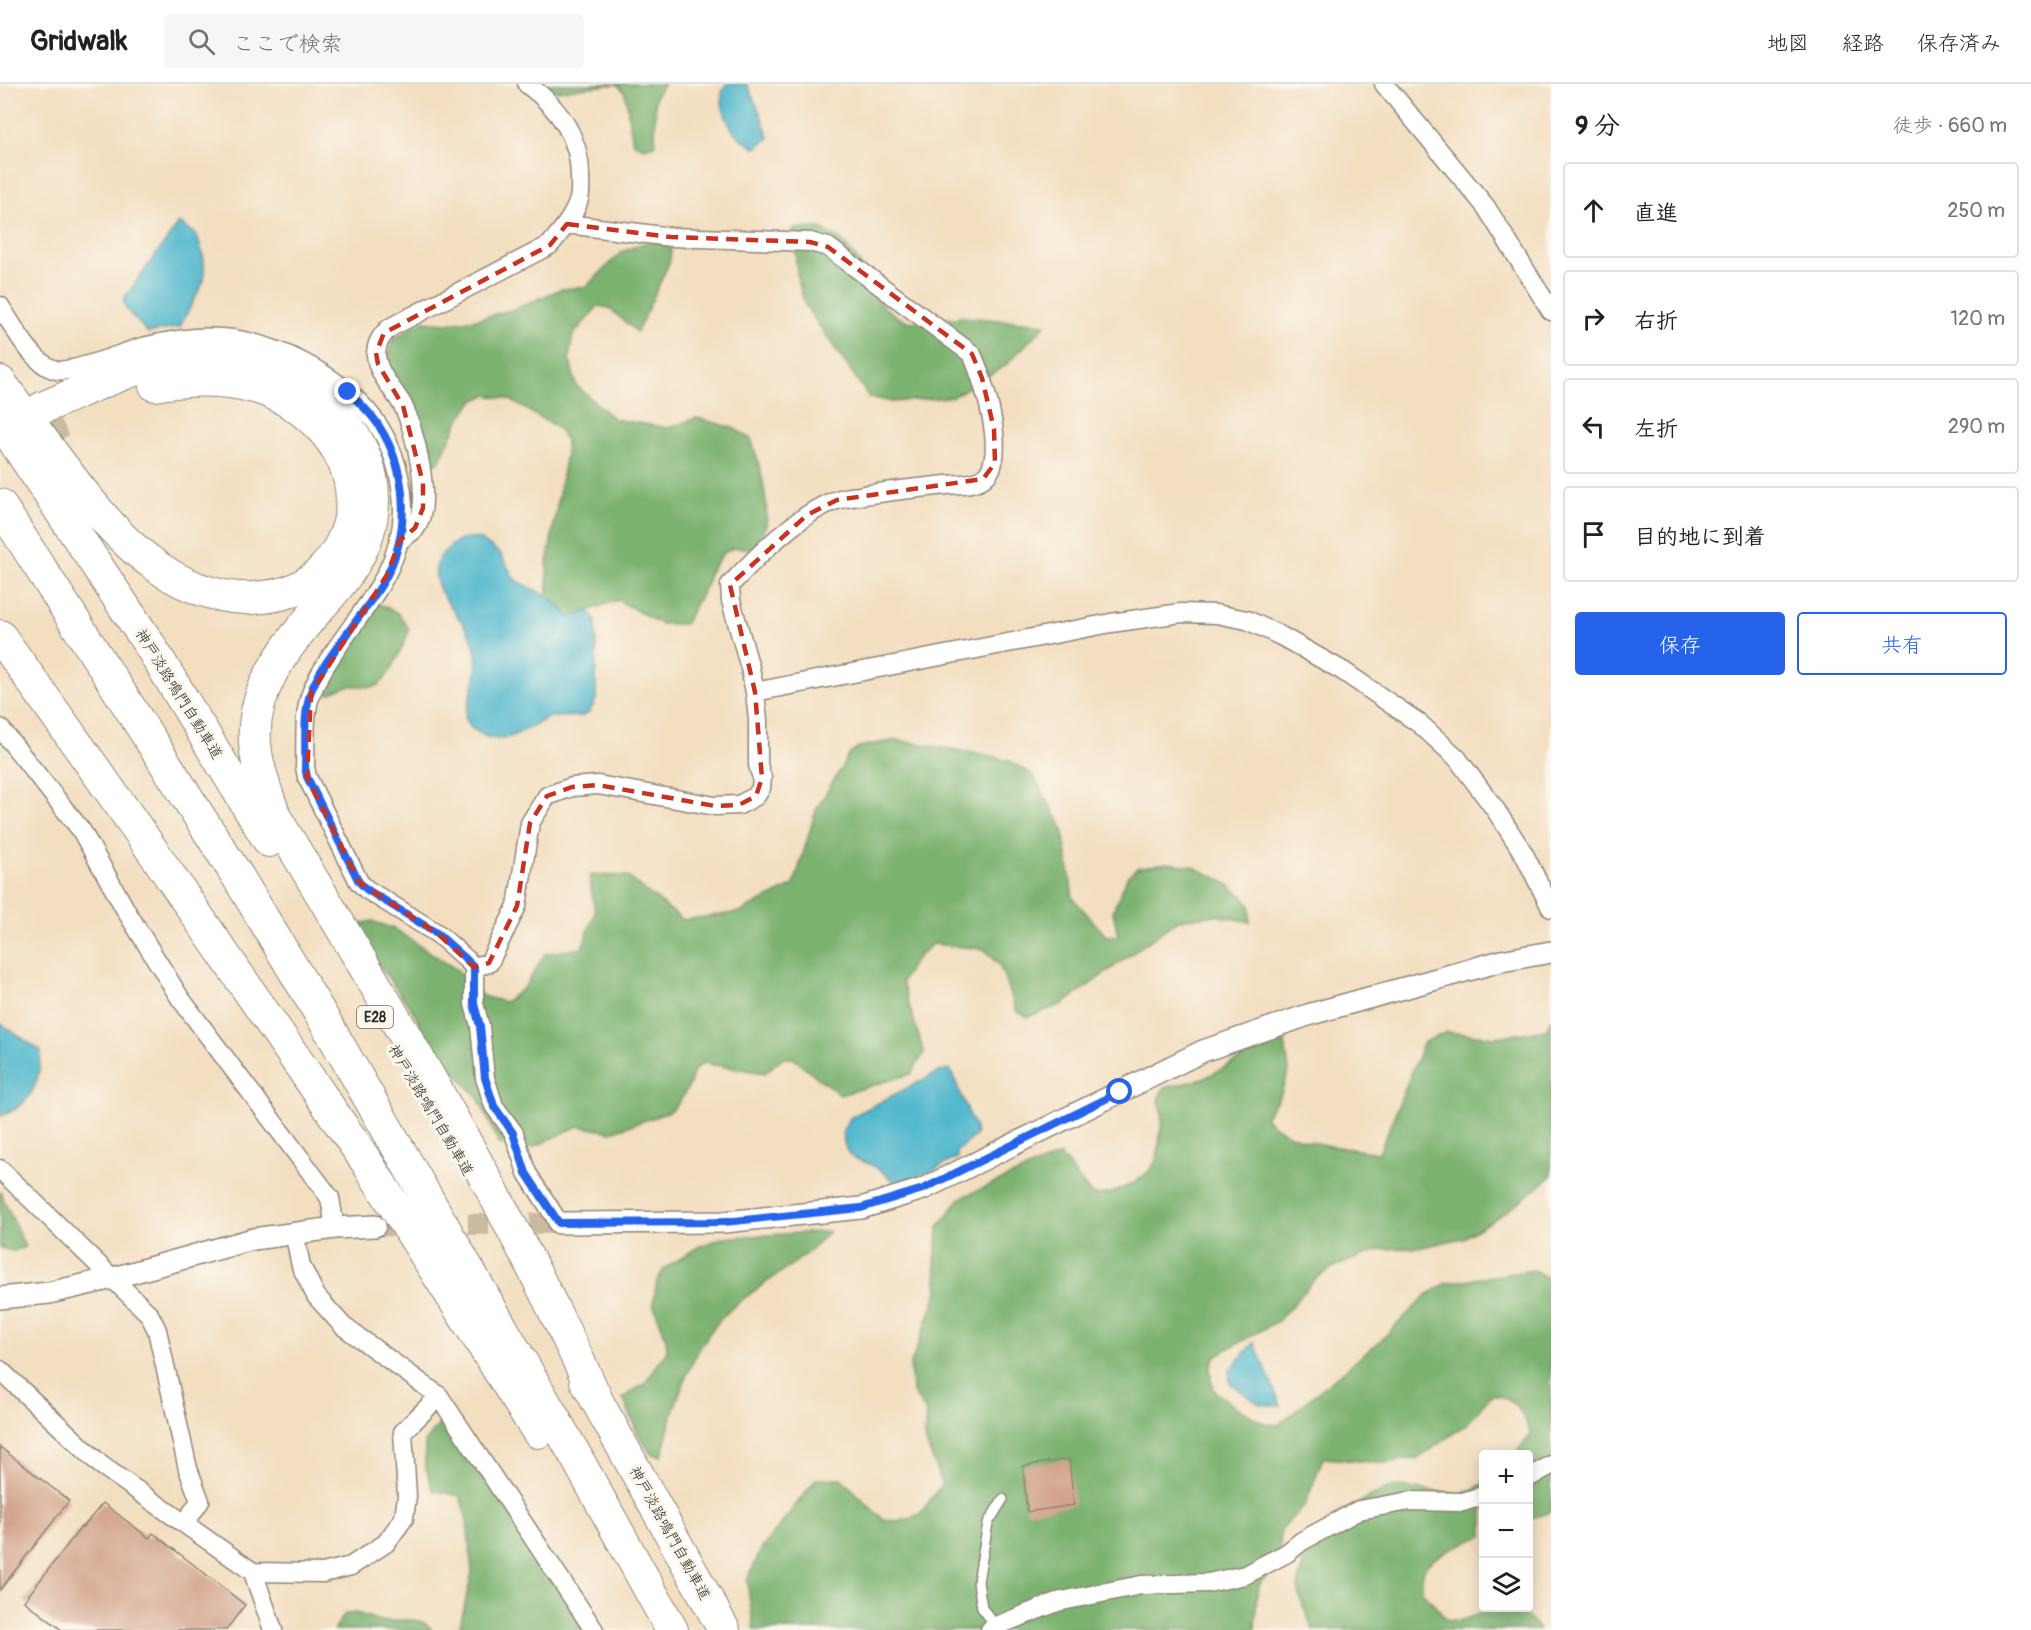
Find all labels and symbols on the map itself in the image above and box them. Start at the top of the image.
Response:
route end [334,378,360,404]
street label: 神戸淡路鳴門自動車道 [131,626,226,763]
road number: E28 [357,1006,393,1028]
street label: 神戸淡路鳴門自動車道 [384,1041,477,1179]
route start [1106,1078,1132,1104]
street label: 神戸淡路鳴門自動車道 [625,1463,714,1603]

